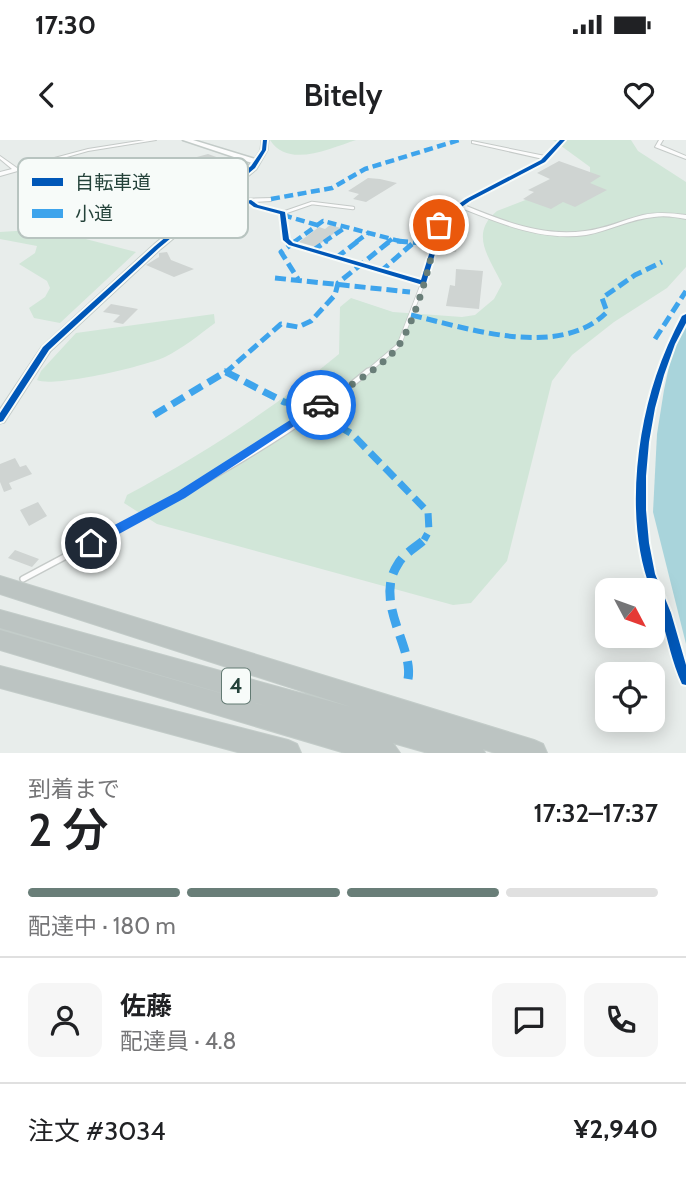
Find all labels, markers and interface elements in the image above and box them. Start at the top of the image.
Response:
text: 17:30 [35,9,96,41]
text: Bitely [304,75,382,114]
icon: back [28,76,66,114]
icon: heart [620,76,658,114]
legend [18,158,248,238]
text: 自転車道 [75,171,151,194]
pin [409,195,469,255]
text: 小道 [75,202,113,225]
icon: bag [420,206,458,244]
courier [286,370,356,440]
icon: car [302,386,340,424]
pin [61,513,121,573]
icon: home [72,524,110,562]
north arrow [595,578,665,648]
map controls [595,578,665,732]
button: locate [595,662,665,732]
road number: 4 [222,668,250,704]
text: 到着まで [28,775,120,803]
text: 17:32–17:37 [533,797,658,829]
text: 2 分 [28,802,109,858]
text: 配達中 · 180 m [28,912,176,940]
button: person [28,983,102,1057]
button: chat [492,983,566,1057]
button: phone [584,983,658,1057]
text: 佐藤 [120,990,172,1022]
text: 配達員 · 4.8 [120,1027,237,1055]
text: ¥2,940 [574,1113,658,1145]
text: 注文 #3034 [28,1115,165,1147]

